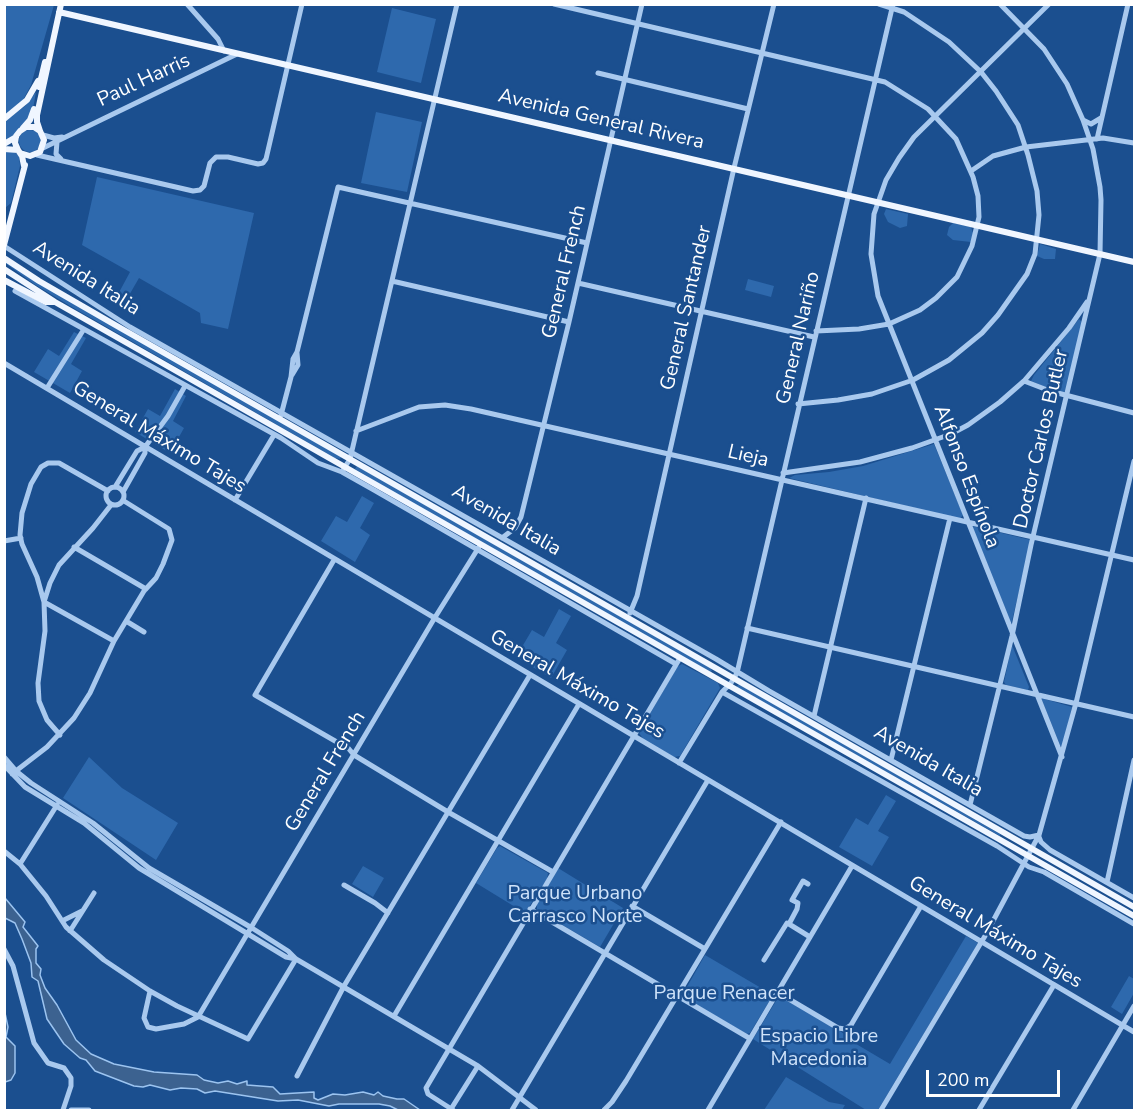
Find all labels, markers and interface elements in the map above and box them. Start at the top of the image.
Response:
street label: Paul Harris [94,49,194,113]
street label: Avenida General Rivera [496,85,706,155]
street label: General French [538,203,592,341]
street label: General Santander [656,223,718,393]
street label: Avenida Italia [28,236,144,322]
street label: General Nariño [772,269,826,407]
street label: Doctor Carlos Butler [1010,347,1074,531]
street label: General Máximo Tajes [68,377,250,499]
street label: Alfonso Espínola [928,402,1004,552]
street label: Lieja [725,441,771,473]
street label: Avenida Italia [447,480,565,562]
street label: General Máximo Tajes [485,625,669,745]
street label: General French [281,707,371,837]
street label: Avenida Italia [869,721,987,803]
street label: General Máximo Tajes [904,872,1086,994]
park label: Parque Urbano Carrasco Norte [508,882,642,929]
park label: Parque Renacer [653,982,795,1006]
park label: Espacio Libre Macedonia [760,1025,878,1072]
scale bar [929,1058,1062,1096]
text: 200 m [937,1068,989,1092]

